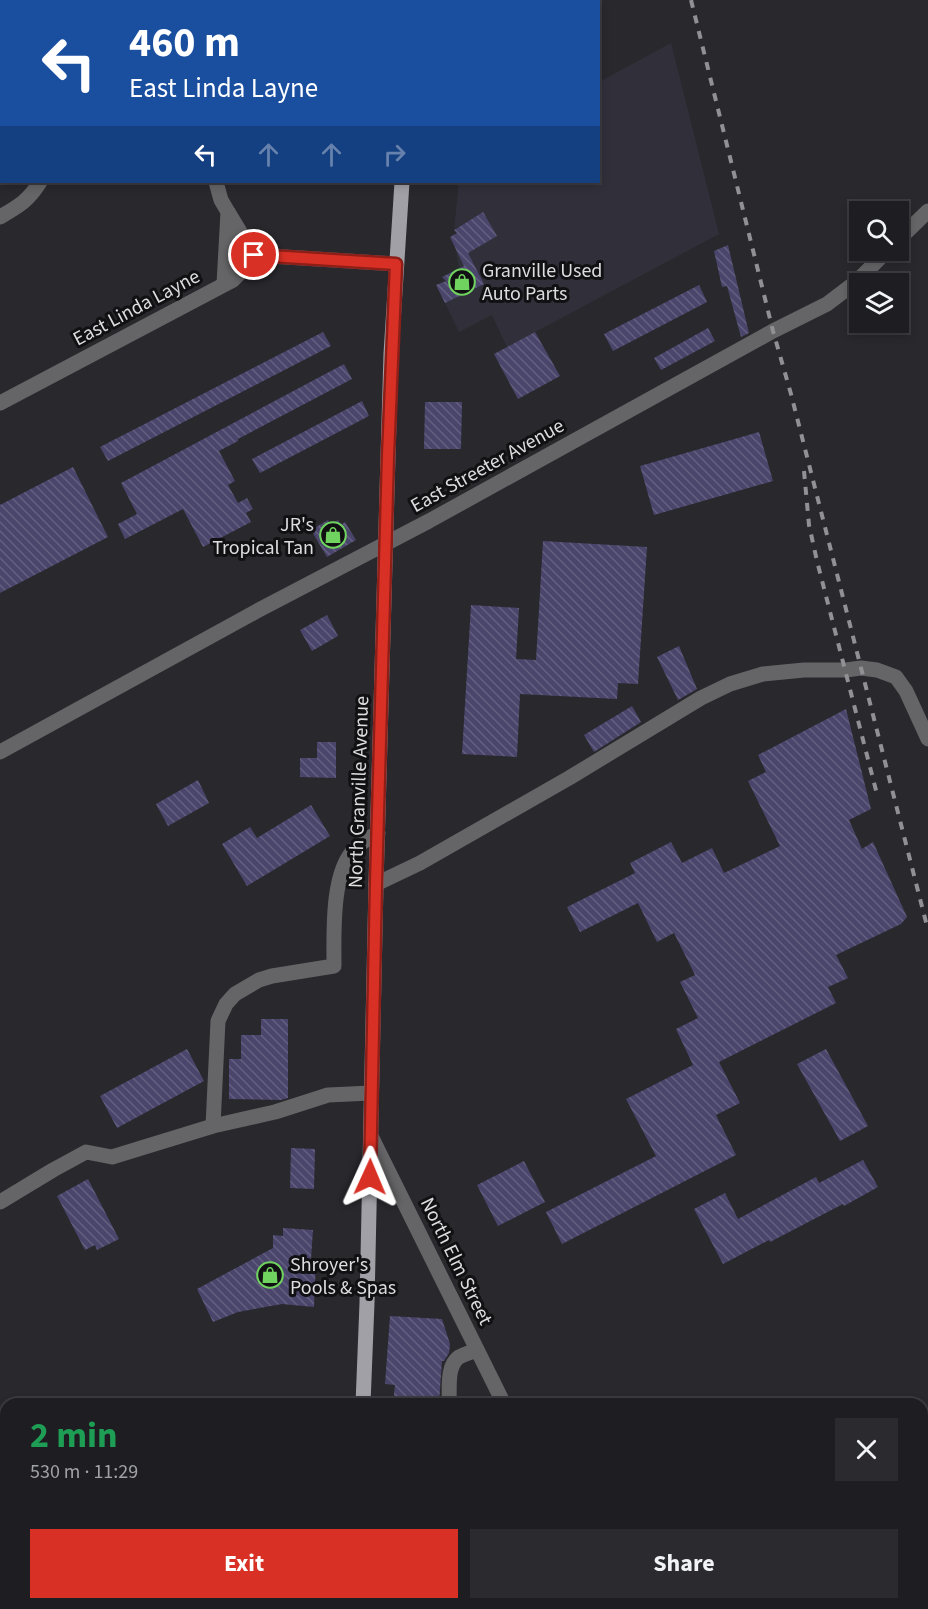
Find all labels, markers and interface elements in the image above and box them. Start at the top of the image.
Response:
text: 460 m [129,13,240,73]
icon: left [30,24,108,102]
text: East Linda Layne [129,69,318,108]
icon: left [189,138,222,171]
icon: ahead [252,138,285,171]
icon: ahead [315,138,348,171]
icon: right [378,138,411,171]
map controls [849,201,909,333]
button: search [849,201,909,261]
pin [228,229,279,280]
icon: arrive [237,238,270,271]
place label: Granville Used Auto Parts [482,257,602,308]
street label: East Linda Layne [68,263,205,353]
shop icon: Granville Used Auto Parts [447,267,477,297]
button: layers [849,273,909,333]
street label: East Streeter Avenue [406,412,569,520]
place label: JR's Tropical Tan [212,511,314,562]
shop icon: JR's Tropical Tan [318,520,348,550]
street label: North Granville Avenue [342,695,376,889]
position arrow [338,1145,402,1209]
street label: North Elm Street [413,1193,499,1330]
place label: Shroyer's Pools & Spas [290,1251,396,1302]
shop icon: Shroyer's Pools & Spas [255,1260,285,1290]
text: 2 min [30,1410,118,1461]
button: close [835,1418,898,1481]
text: 530 m · 11:29 [30,1458,138,1486]
button: Exit [30,1529,458,1598]
button: Share [470,1529,898,1598]

